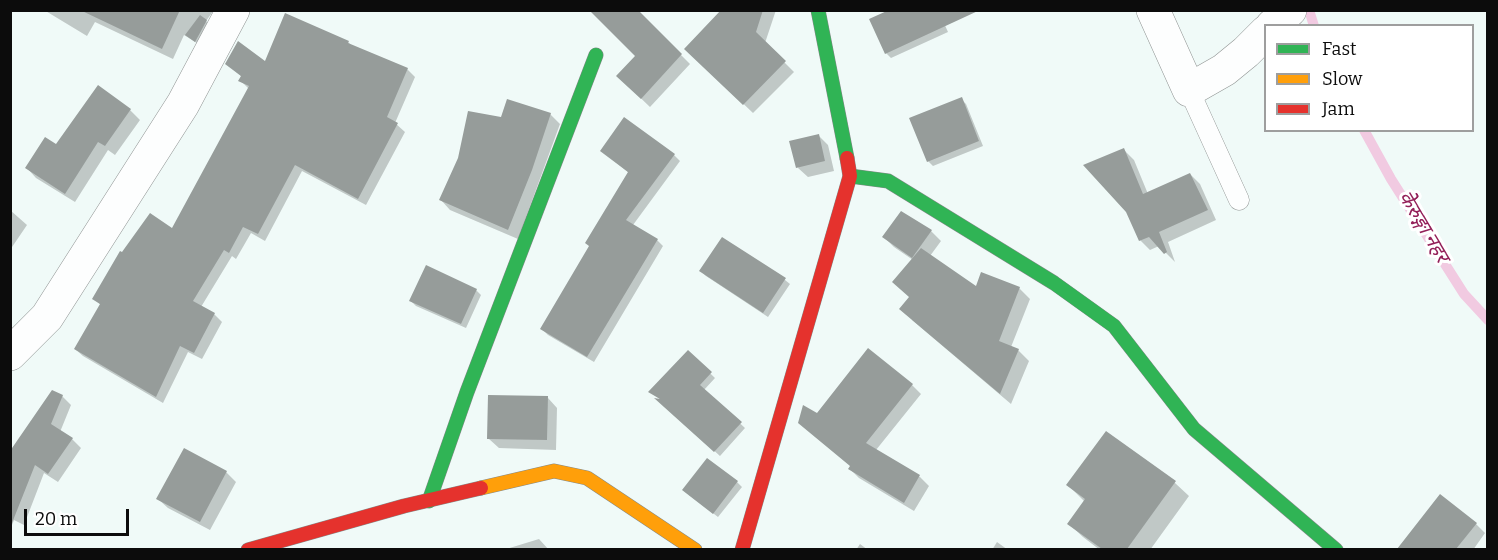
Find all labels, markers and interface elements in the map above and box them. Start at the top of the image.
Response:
legend [1264,24,1474,132]
text: Fast [1322,38,1357,60]
text: Slow [1322,68,1362,90]
text: Jam [1322,98,1355,120]
water label: केेरुङ्गा नहर [1392,187,1454,267]
scale bar [27,497,132,535]
text: 20 m [35,508,77,530]

